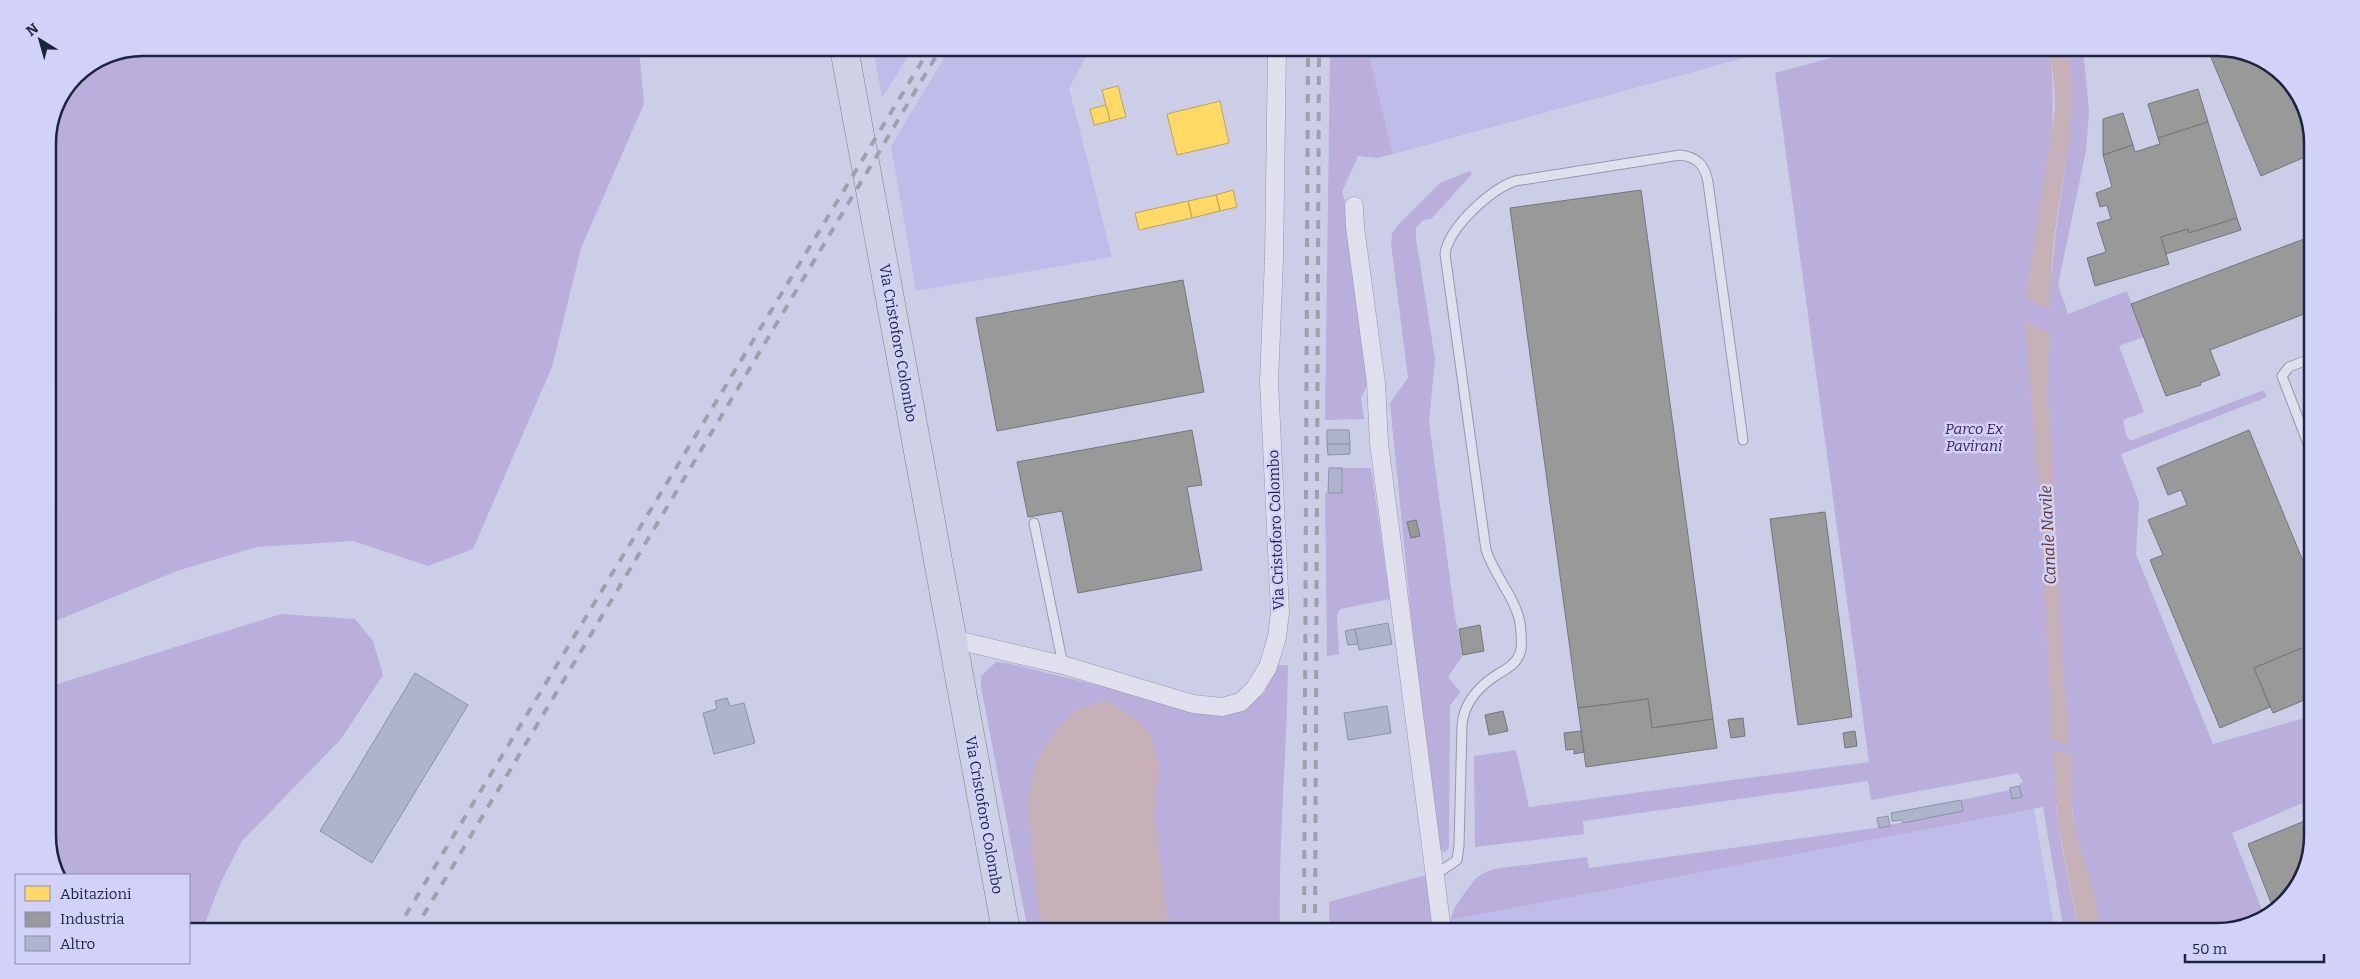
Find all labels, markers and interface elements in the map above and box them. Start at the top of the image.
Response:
north arrow [15,15,65,65]
text: N [23,20,42,40]
street label: Via Cristoforo Colombo [875,262,921,424]
park label: Parco Ex Pavirani [1945,420,2004,455]
street label: Via Cristoforo Colombo [1264,450,1288,610]
water label: Canale Navile [2036,485,2060,585]
street label: Via Cristoforo Colombo [961,734,1007,896]
legend [15,874,190,964]
text: Abitazioni [60,885,132,903]
text: Industria [60,910,124,928]
scale bar [2185,932,2324,964]
text: Altro [60,935,95,953]
text: 50 m [2192,940,2228,958]

